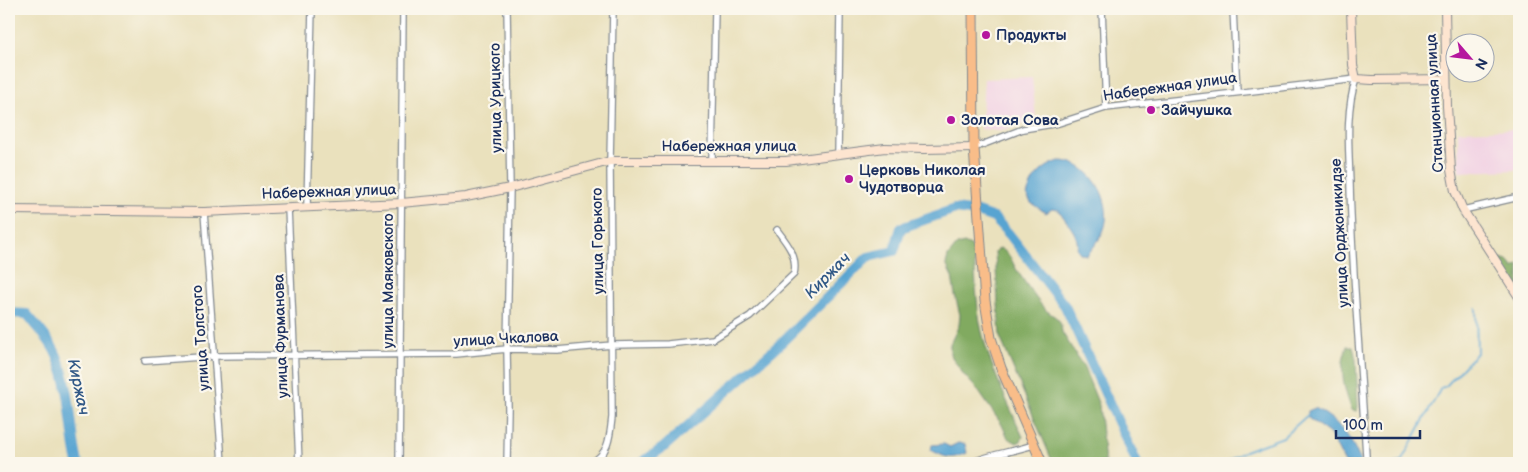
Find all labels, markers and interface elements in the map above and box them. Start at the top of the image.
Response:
place label: Продукты [996,26,1067,45]
marker: Продукты [980,29,992,41]
north arrow [1446,32,1496,82]
street label: Станционная улица [1422,33,1448,173]
street label: улица Урицкого [486,43,506,153]
text: N [1471,55,1491,73]
street label: Набережная улица [1102,68,1238,106]
place label: Зайчушка [1161,101,1232,120]
marker: Зайчушка [1145,104,1157,116]
place label: Золотая Сова [961,111,1059,130]
marker: Золотая Сова [945,114,957,126]
street label: Набережная улица [661,137,797,156]
street label: улица Орджоникидзе [1327,158,1353,308]
place label: Церковь Николая Чудотворца [859,161,986,197]
marker: Церковь Николая Чудотворца [843,173,855,185]
street label: Набережная улица [261,180,397,204]
street label: улица Горького [588,187,608,294]
street label: улица Маяковского [379,213,398,348]
water label: Киржач [801,249,855,303]
street label: улица Фурманова [269,273,293,398]
street label: улица Толстого [188,284,214,391]
street label: улица Чкалова [453,327,559,351]
water label: Киржач [63,357,93,417]
scale bar [1336,407,1419,439]
text: 100 m [1343,416,1383,435]

